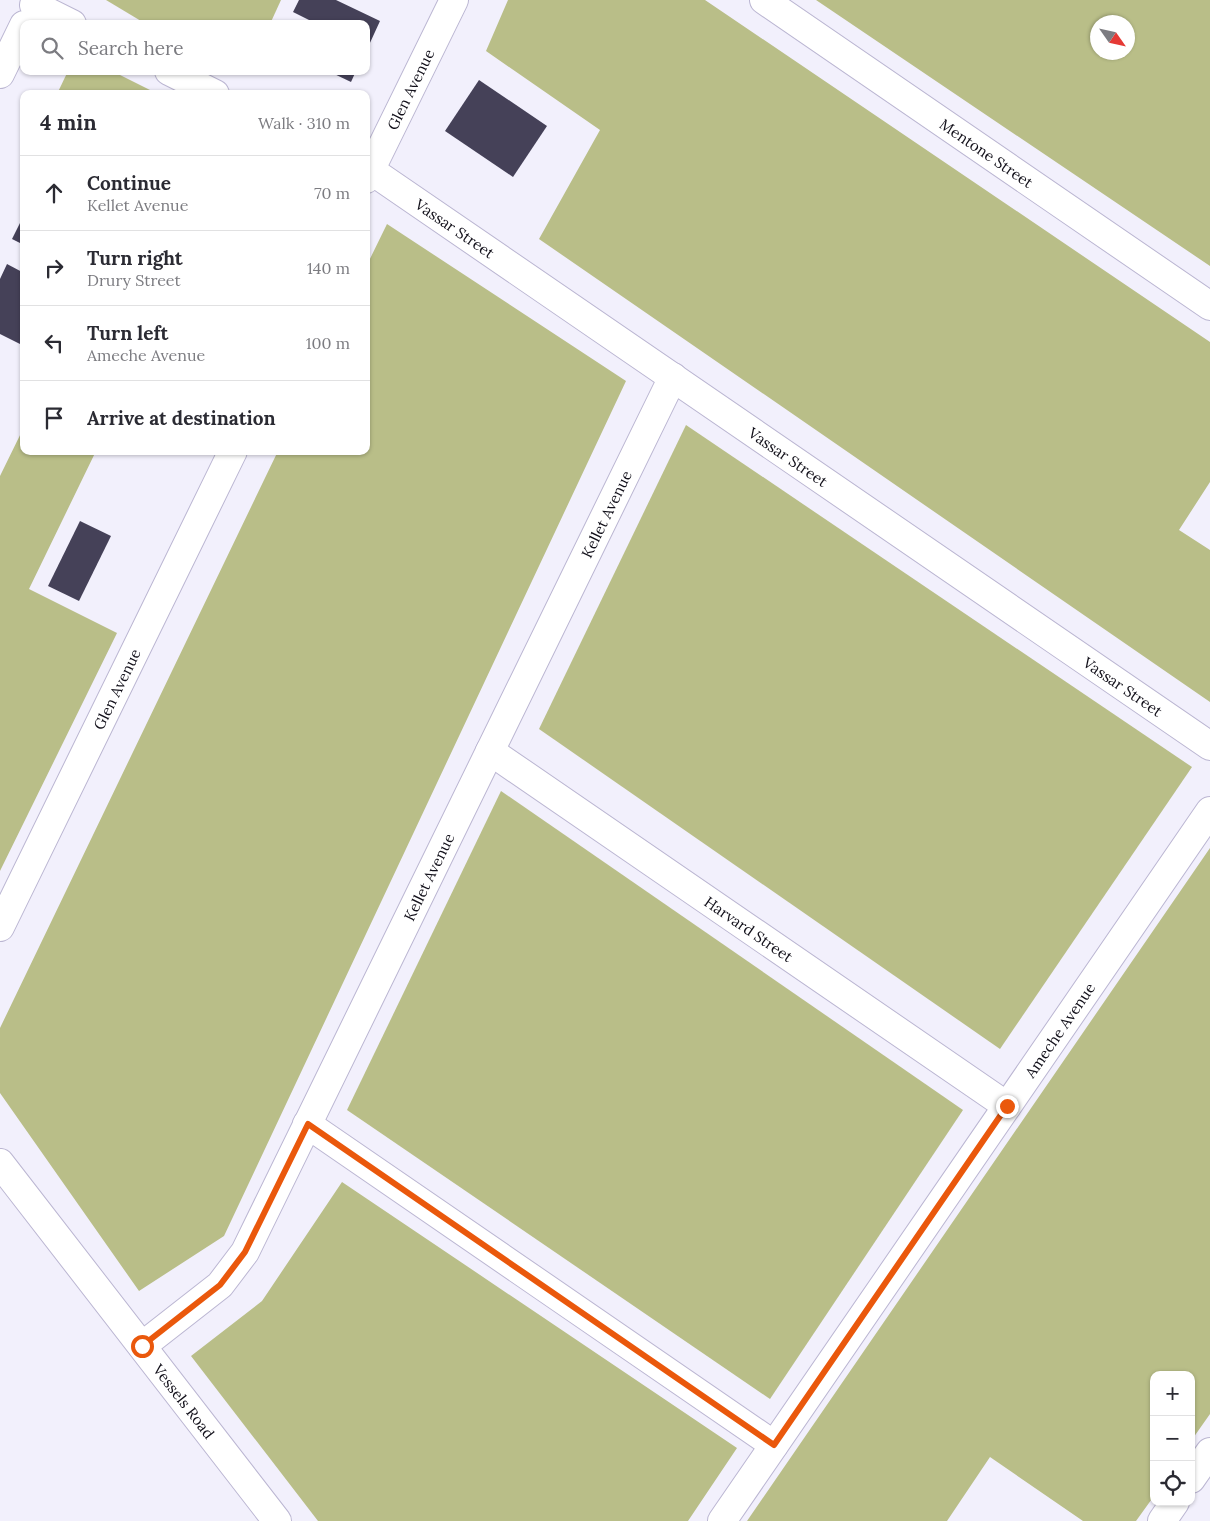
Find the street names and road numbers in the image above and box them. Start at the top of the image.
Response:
street label: Glen Avenue [382,46,438,133]
street label: Mentone Street [936,114,1037,192]
street label: Vassar Street [411,194,498,262]
street label: Vassar Street [744,422,832,491]
street label: Kellet Avenue [577,467,635,561]
street label: Glen Avenue [89,645,144,733]
street label: Vassar Street [1079,652,1166,720]
street label: Kellet Avenue [399,830,458,924]
street label: Harvard Street [701,892,797,966]
street label: Ameche Avenue [1020,979,1099,1082]
street label: Vessels Road [149,1359,219,1442]

